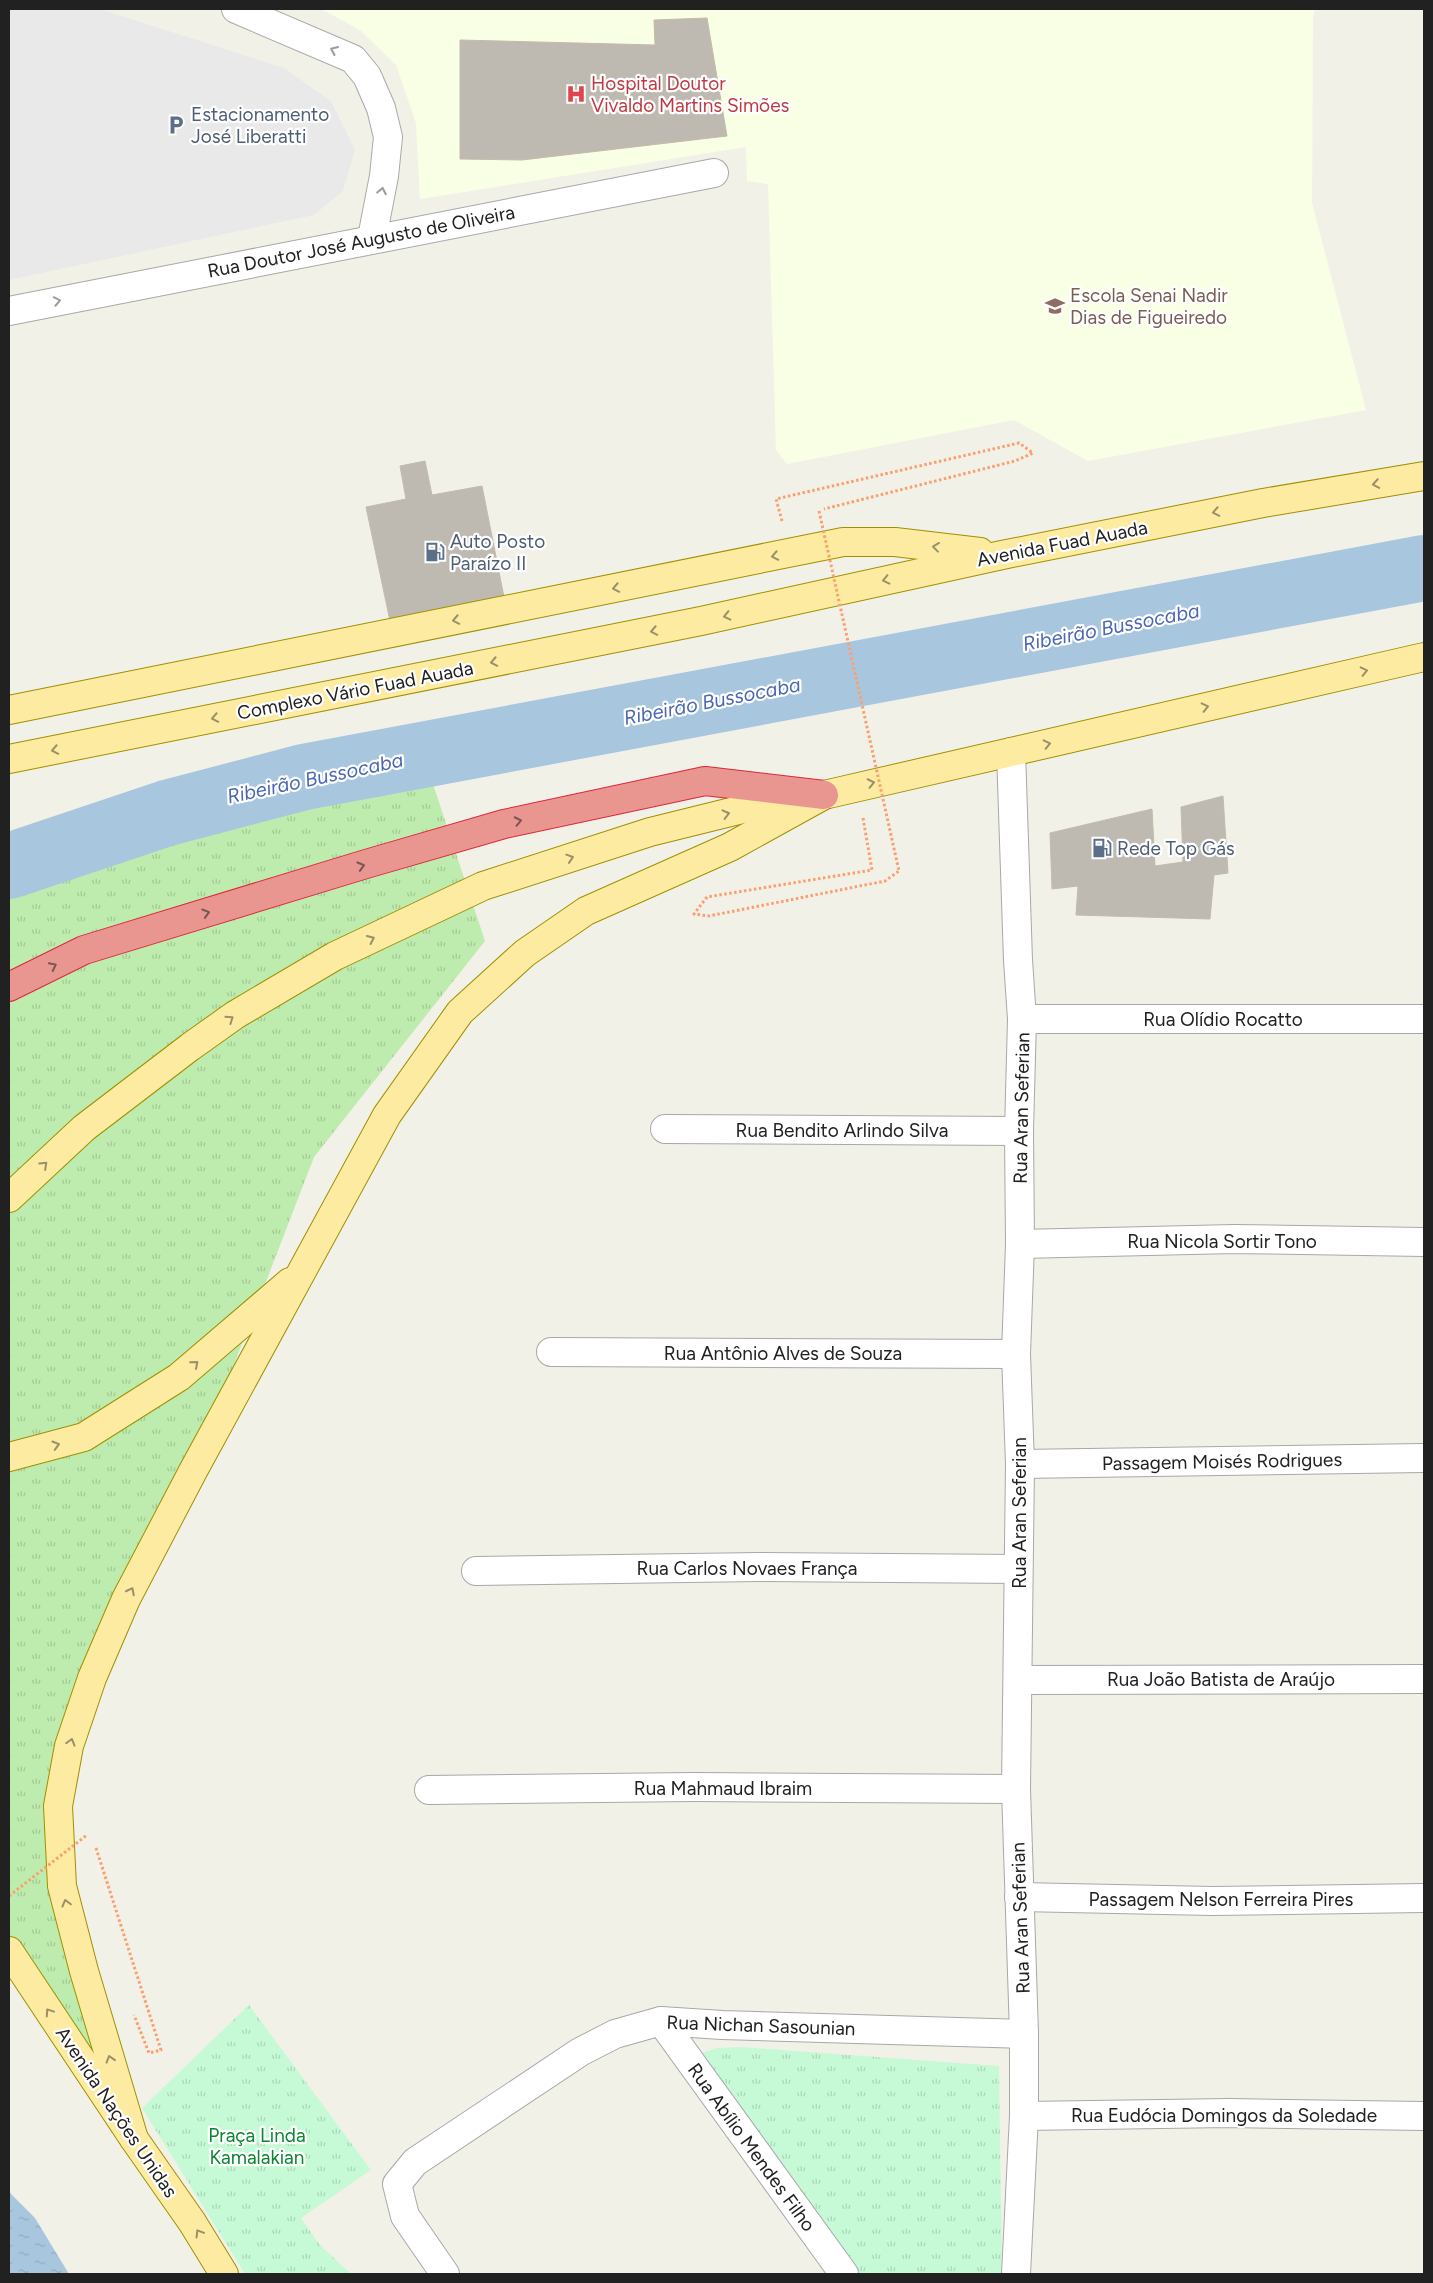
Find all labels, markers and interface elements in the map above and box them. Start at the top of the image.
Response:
one-way arrow [330,46,339,57]
place label: Hospital Doutor Vivaldo Martins Simões [591,72,790,117]
hospital icon: Hospital Doutor Vivaldo Martins Simões [565,83,587,105]
place label: Estacionamento José Liberatti [191,103,329,148]
parking icon: Estacionamento José Liberatti [165,114,187,136]
one-way arrow [376,186,386,195]
street label: Rua Doutor José Augusto de Oliveira [205,200,517,283]
place label: Escola Senai Nadir Dias de Figueiredo [1070,284,1228,329]
school or university icon: Escola Senai Nadir Dias de Figueiredo [1044,295,1066,317]
one-way arrow [52,296,61,307]
one-way arrow [1372,478,1381,488]
one-way arrow [1212,506,1221,517]
street label: Avenida Fuad Auada [975,516,1149,571]
place label: Auto Posto Paraízo II [450,530,545,575]
fuel station icon: Auto Posto Paraízo II [424,541,446,563]
one-way arrow [932,542,940,553]
one-way arrow [771,550,779,560]
one-way arrow [881,574,890,585]
one-way arrow [611,582,620,593]
water label: Ribeirão Bussocaba [1021,598,1202,656]
one-way arrow [723,610,732,620]
one-way arrow [452,614,461,625]
one-way arrow [649,625,658,635]
street label: Complexo Vário Fuad Auada [235,656,475,725]
one-way arrow [490,657,499,667]
one-way arrow [1359,666,1368,677]
water label: Ribeirão Bussocaba [622,672,803,730]
one-way arrow [1201,703,1210,713]
one-way arrow [210,712,219,723]
one-way arrow [1042,739,1051,750]
one-way arrow [51,744,60,754]
water label: Ribeirão Bussocaba [225,748,406,808]
one-way arrow [867,778,876,789]
one-way arrow [721,809,729,819]
one-way arrow [513,817,522,827]
fuel station icon: Rede Top Gás [1091,837,1113,859]
place label: Rede Top Gás [1117,837,1235,860]
one-way arrow [565,854,573,864]
one-way arrow [357,861,365,871]
one-way arrow [201,909,209,919]
one-way arrow [366,935,375,945]
one-way arrow [47,962,56,972]
street label: Rua Olídio Rocatto [1143,1008,1303,1031]
one-way arrow [224,1016,233,1025]
street label: Rua Aran Seferian [1009,1032,1034,1184]
street label: Rua Bendito Arlindo Silva [736,1119,948,1142]
one-way arrow [39,1162,48,1171]
street label: Rua Nicola Sortir Tono [1127,1230,1317,1253]
street label: Rua Antônio Alves de Souza [664,1342,902,1365]
one-way arrow [189,1361,198,1369]
street label: Rua Aran Seferian [1008,1437,1031,1589]
one-way arrow [51,1440,59,1450]
street label: Passagem Moisés Rodrigues [1102,1448,1343,1475]
street label: Rua Carlos Novaes França [637,1557,858,1580]
one-way arrow [125,1588,135,1597]
street label: Rua João Batista de Araújo [1107,1668,1335,1691]
one-way arrow [65,1738,76,1747]
street label: Rua Mahmaud Ibraim [634,1777,812,1800]
street label: Rua Aran Seferian [1006,1842,1035,1994]
street label: Passagem Nelson Ferreira Pires [1089,1888,1354,1911]
one-way arrow [62,1899,72,1907]
one-way arrow [46,2008,55,2017]
street label: Rua Nichan Sasounian [666,2011,856,2040]
street label: Avenida Nações Unidas [51,2023,182,2202]
one-way arrow [106,2056,116,2064]
street label: Rua Abílio Mendes Filho [683,2059,820,2236]
street label: Rua Eudócia Domingos da Soledade [1071,2104,1377,2127]
park label: Praça Linda Kamalakian [208,2124,306,2169]
one-way arrow [195,2229,205,2238]

